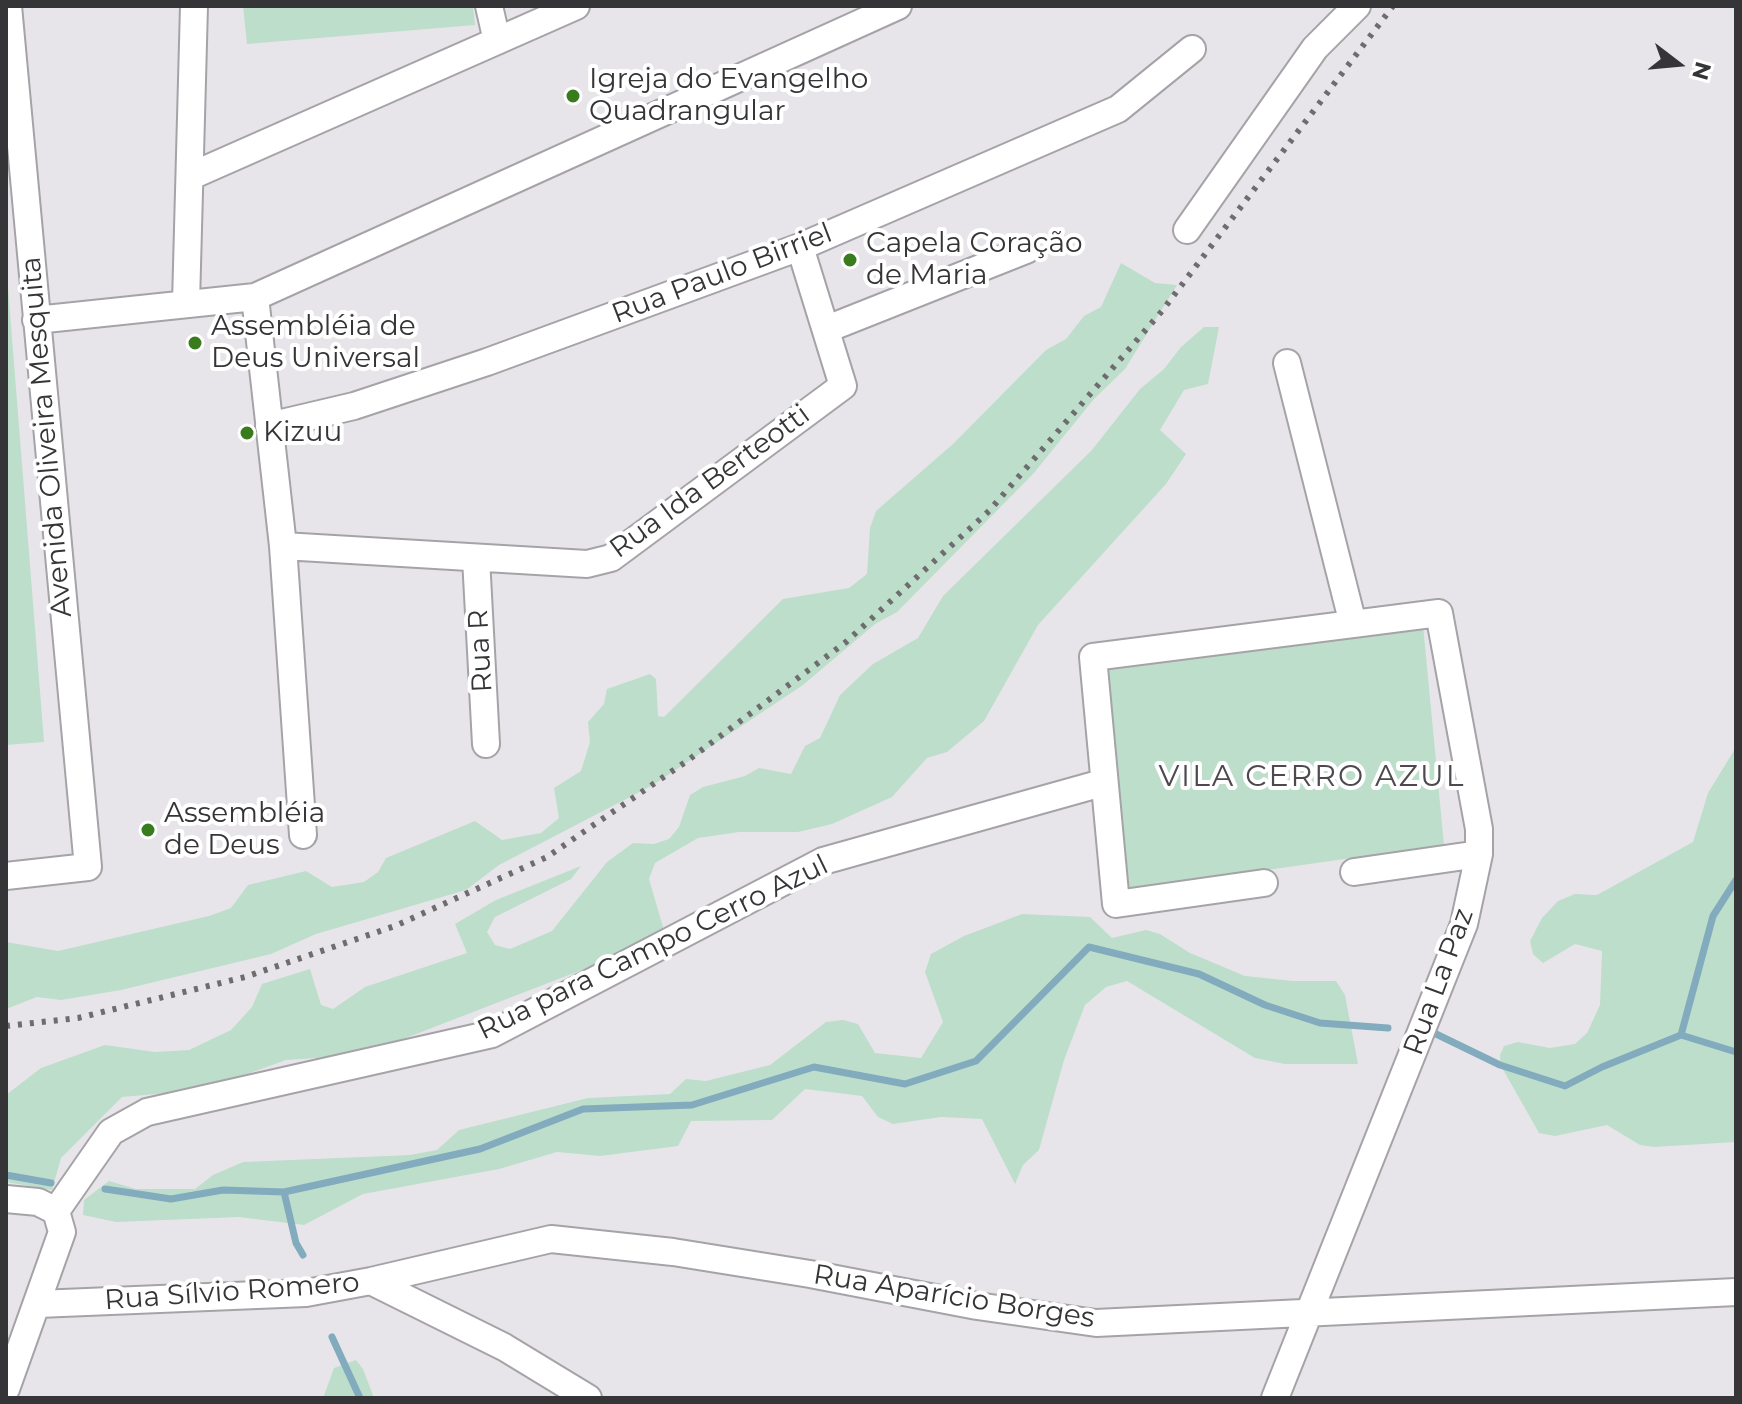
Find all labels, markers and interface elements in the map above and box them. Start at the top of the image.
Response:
north arrow [1638,24,1718,104]
text: N [1686,58,1717,83]
place label: Igreja do Evangelho Quadrangular [589,63,868,129]
marker: Igreja do Evangelho Quadrangular [564,87,582,105]
street label: Rua Paulo Birriel [607,217,837,331]
place label: Capela Coração de Maria [866,227,1083,293]
marker: Capela Coração de Maria [841,251,859,269]
street label: Avenida Oliveira Mesquita [14,255,80,619]
place label: Assembléia de Deus Universal [211,310,420,376]
marker: Assembléia de Deus Universal [186,334,204,352]
street label: Rua Ida Berteotti [603,398,817,566]
place label: Kizuu [263,416,342,450]
marker: Kizuu [238,424,256,442]
street label: Rua R [462,609,500,693]
district label: VILA CERRO AZUL [1159,759,1465,795]
place label: Assembléia de Deus [164,797,325,863]
marker: Assembléia de Deus [139,821,157,839]
street label: Rua para Campo Cerro Azul [472,848,834,1048]
street label: Rua La Paz [1397,904,1481,1060]
street label: Rua Aparício Borges [811,1258,1097,1336]
street label: Rua Sílvio Romero [103,1266,361,1318]

